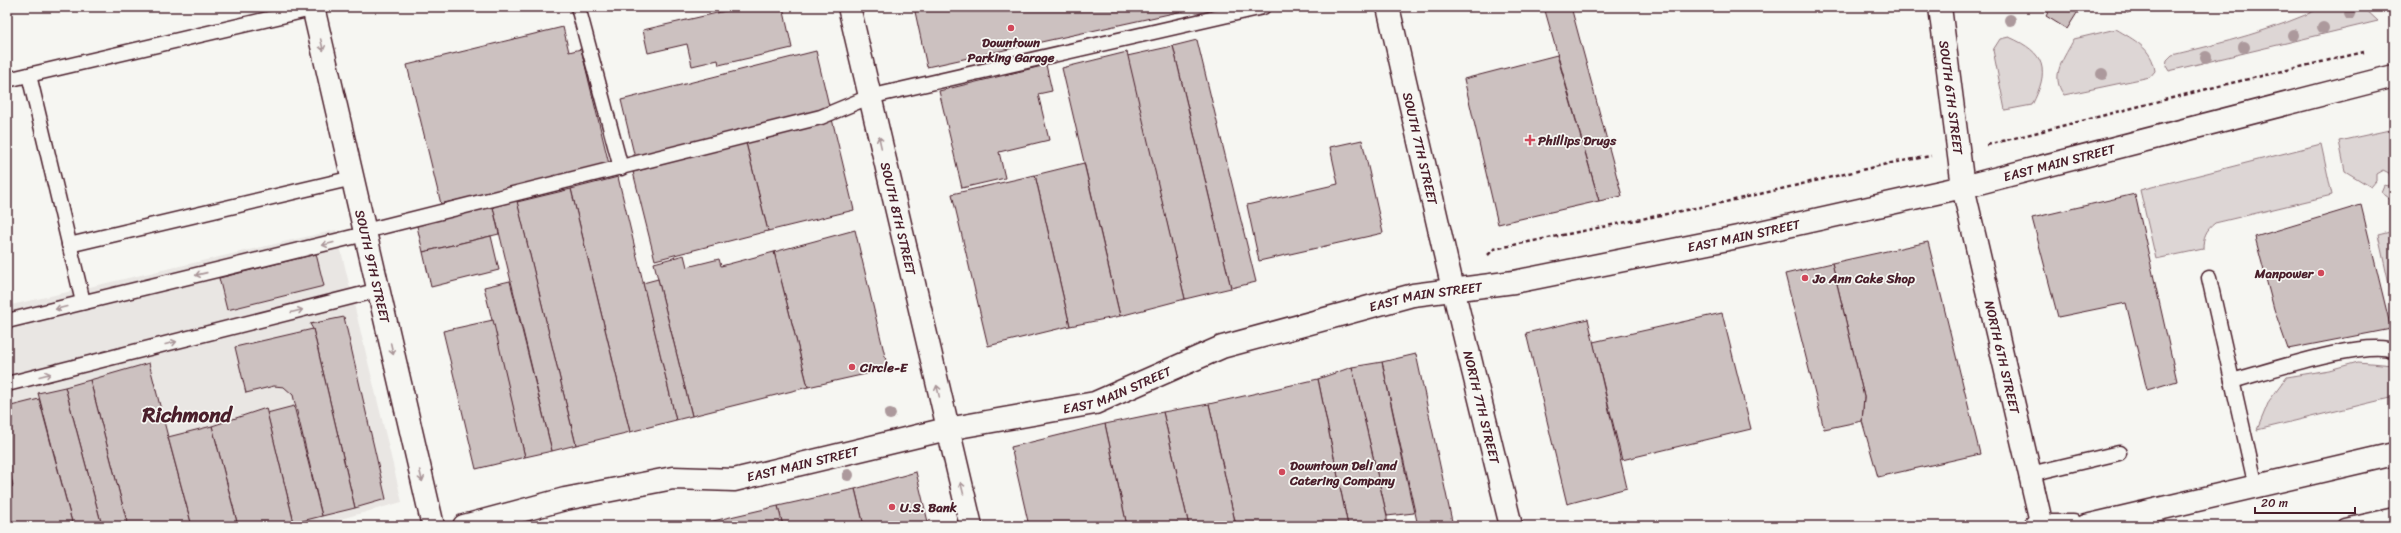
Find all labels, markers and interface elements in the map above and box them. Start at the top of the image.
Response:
marker: Downtown Parking Garage [1006,23,1016,33]
place label: Downtown Parking Garage [968,31,1055,69]
one-way arrow [319,38,326,51]
street label: SOUTH 6TH STREET [1933,39,1970,157]
street label: SOUTH 7TH STREET [1396,90,1445,208]
place label: Phillips Drugs [1538,129,1617,152]
marker: Phillips Drugs [1525,135,1535,145]
one-way arrow [875,136,883,149]
street label: EAST MAIN STREET [2001,137,2118,188]
street label: SOUTH 8TH STREET [874,159,923,279]
street label: SOUTH 9TH STREET [349,207,397,327]
street label: EAST MAIN STREET [1685,212,1803,258]
one-way arrow [321,240,334,248]
place label: Manpower [2254,262,2315,285]
place label: Jo Ann Cake Shop [1812,267,1915,290]
marker: Manpower [2316,268,2326,278]
one-way arrow [195,271,208,278]
marker: Jo Ann Cake Shop [1800,273,1810,283]
street label: EAST MAIN STREET [1366,275,1484,318]
street label: NORTH 6TH STREET [1978,298,2027,417]
one-way arrow [55,304,68,312]
one-way arrow [290,306,303,314]
one-way arrow [164,338,177,346]
one-way arrow [389,342,396,355]
street label: NORTH 7TH STREET [1457,348,1507,467]
place label: Circle-E [859,356,909,379]
street label: EAST MAIN STREET [1061,359,1176,420]
marker: Circle-E [847,362,857,372]
one-way arrow [38,371,51,378]
one-way arrow [934,385,942,398]
district label: Richmond [141,396,234,434]
street label: EAST MAIN STREET [744,439,862,488]
place label: Downtown Deli and Catering Company [1289,454,1398,492]
marker: Downtown Deli and Catering Company [1277,467,1287,477]
one-way arrow [418,469,425,482]
one-way arrow [957,482,965,495]
scale bar [2255,489,2355,515]
text: 20 m [2261,492,2288,514]
place label: U.S. Bank [900,496,958,519]
marker: U.S. Bank [887,502,897,512]

